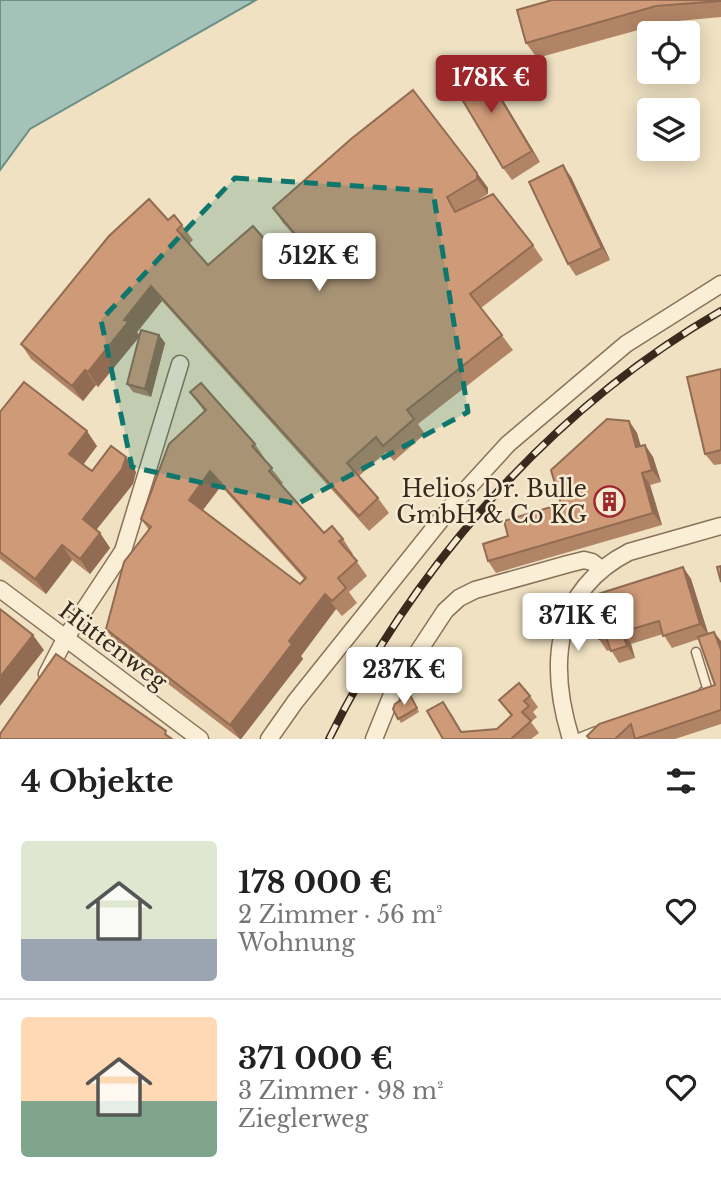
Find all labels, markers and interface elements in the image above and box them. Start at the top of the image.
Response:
map controls [637,21,700,161]
button: locate [637,21,700,84]
pin: 178K € [434,55,548,115]
text: 178K € [452,64,530,92]
button: layers [637,98,700,161]
pin: 512K € [262,233,376,293]
text: 512K € [279,242,359,270]
place label: Helios Dr. Bulle GmbH & Co KG [396,475,587,529]
building icon: Helios Dr. Bulle GmbH & Co KG [593,485,627,519]
pin: 371K € [521,594,635,653]
street label: Hüttenweg [53,596,173,696]
text: 371K € [538,602,618,630]
pin: 237K € [347,648,461,707]
text: 237K € [362,656,446,684]
icon: filters [662,762,700,800]
text: 4 Objekte [21,763,174,800]
text: 178 000 € [238,864,392,901]
icon: home [77,869,161,953]
icon: heart [662,892,700,930]
text: 2 Zimmer · 56 m² [238,901,443,929]
text: Wohnung [238,929,355,957]
text: 371 000 € [238,1040,393,1077]
icon: home [77,1045,161,1129]
icon: heart [662,1068,700,1106]
text: 3 Zimmer · 98 m² [238,1077,444,1105]
text: Zieglerweg [238,1105,368,1133]

